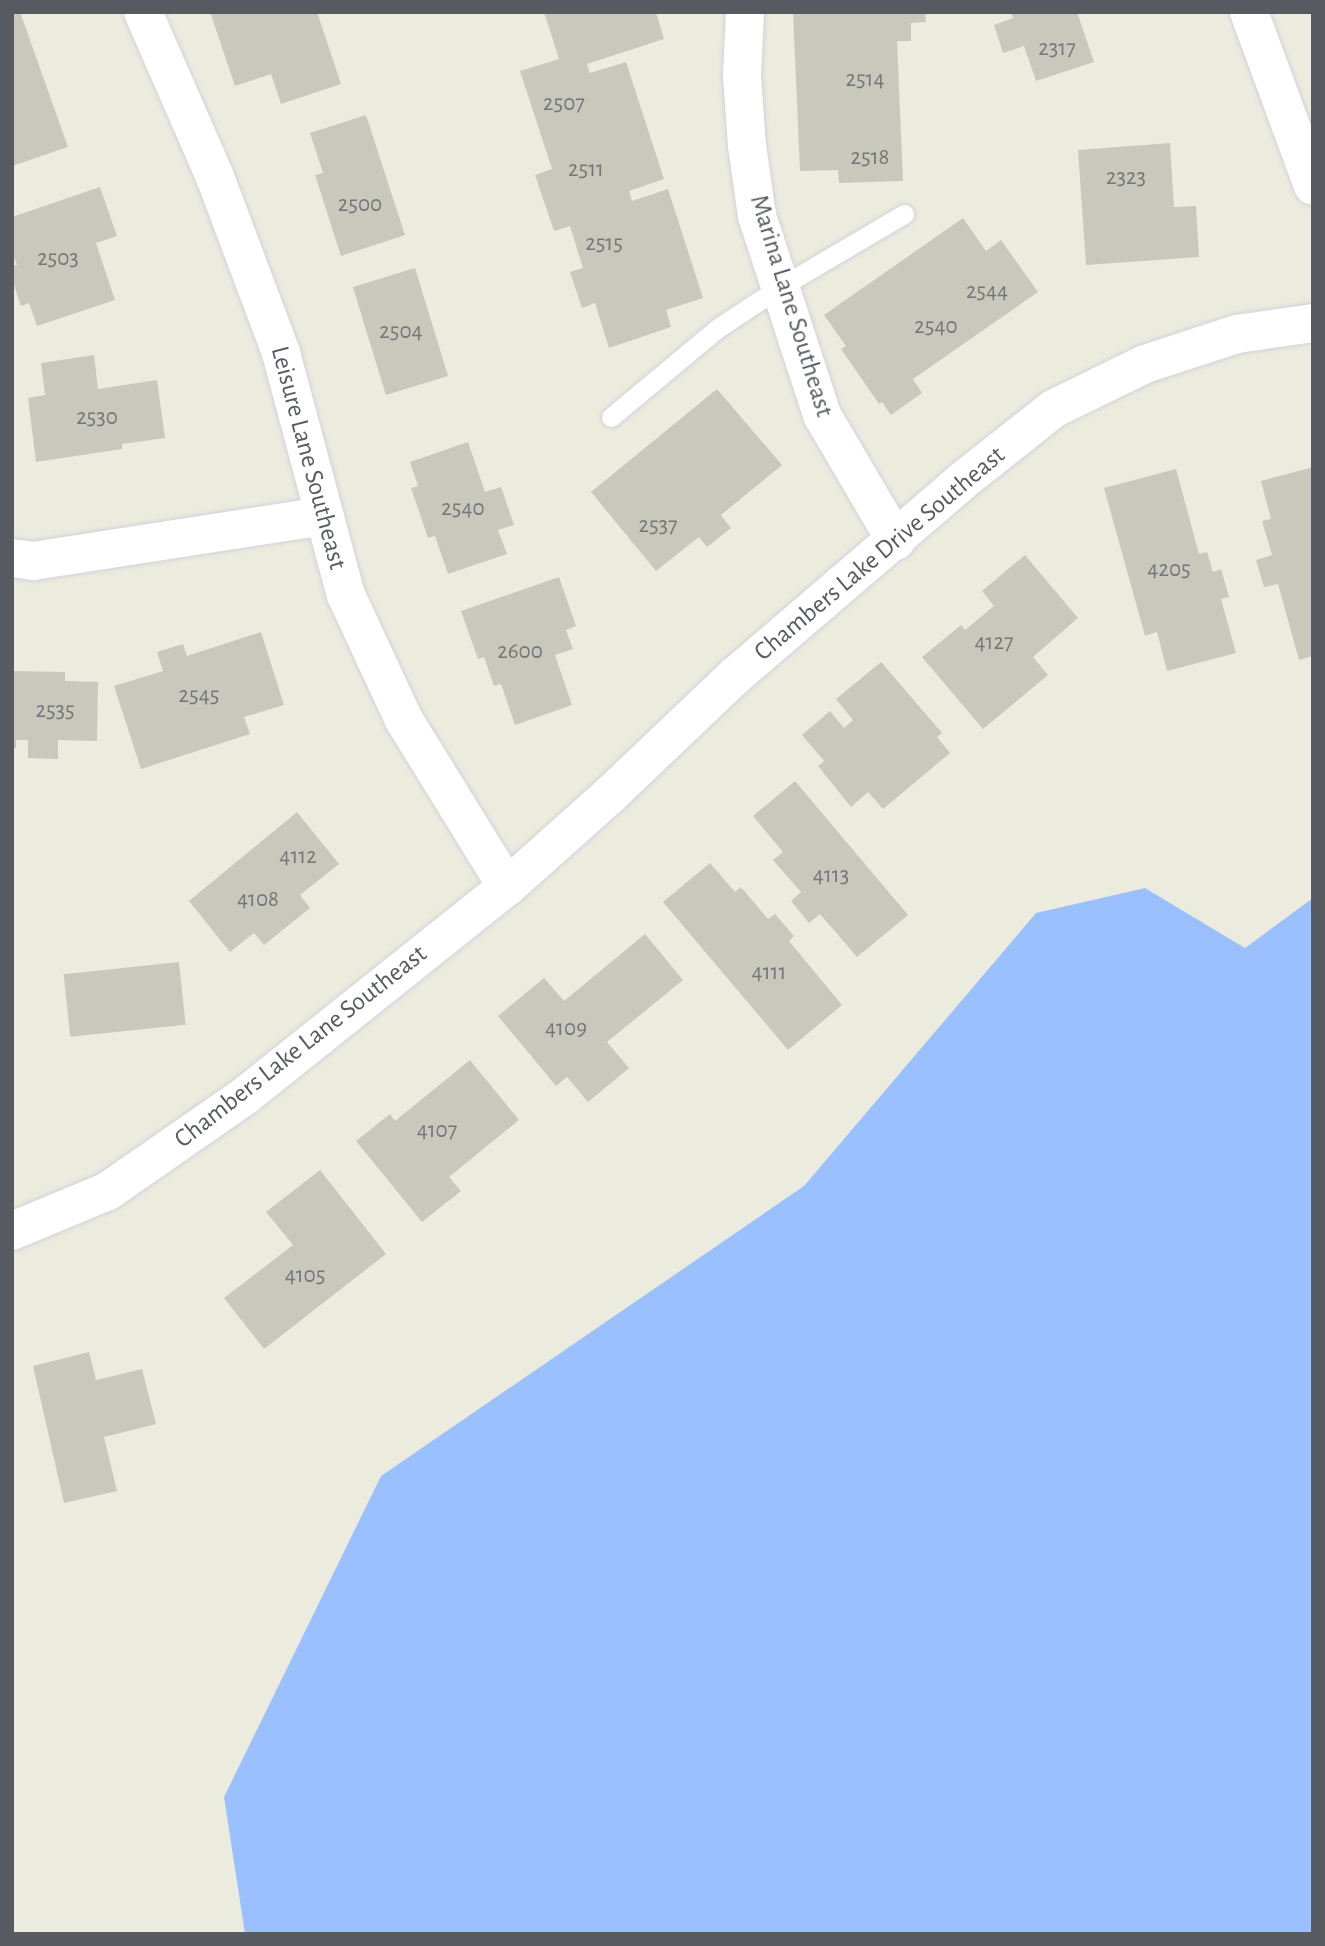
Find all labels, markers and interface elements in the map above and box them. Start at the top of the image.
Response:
house number: 2317 [1038,35,1076,63]
house number: 2514 [845,66,885,94]
house number: 2507 [543,90,585,118]
house number: 2518 [851,144,889,172]
house number: 2511 [568,156,604,184]
house number: 2323 [1106,164,1146,192]
house number: 2500 [338,191,382,219]
street label: Marina Lane Southeast [742,191,840,421]
house number: 2515 [585,230,623,258]
house number: 2503 [37,245,79,273]
house number: 2544 [966,278,1008,306]
house number: 2540 [914,313,958,341]
house number: 2504 [379,318,423,346]
street label: Leisure Lane Southeast [263,343,353,573]
house number: 2530 [76,404,118,432]
street label: Chambers Lake Drive Southeast [748,440,1012,668]
house number: 2540 [441,495,485,523]
house number: 2537 [638,512,678,540]
house number: 4205 [1147,556,1191,584]
house number: 4127 [974,629,1014,657]
house number: 2600 [497,638,543,666]
house number: 2545 [179,682,219,710]
house number: 2535 [35,697,75,725]
house number: 4112 [279,843,317,871]
house number: 4113 [813,862,849,890]
house number: 4108 [237,886,279,914]
street label: Chambers Lake Lane Southeast [169,939,433,1155]
house number: 4111 [752,959,786,987]
house number: 4109 [545,1015,587,1043]
house number: 4107 [417,1117,457,1145]
house number: 4105 [285,1262,325,1290]

